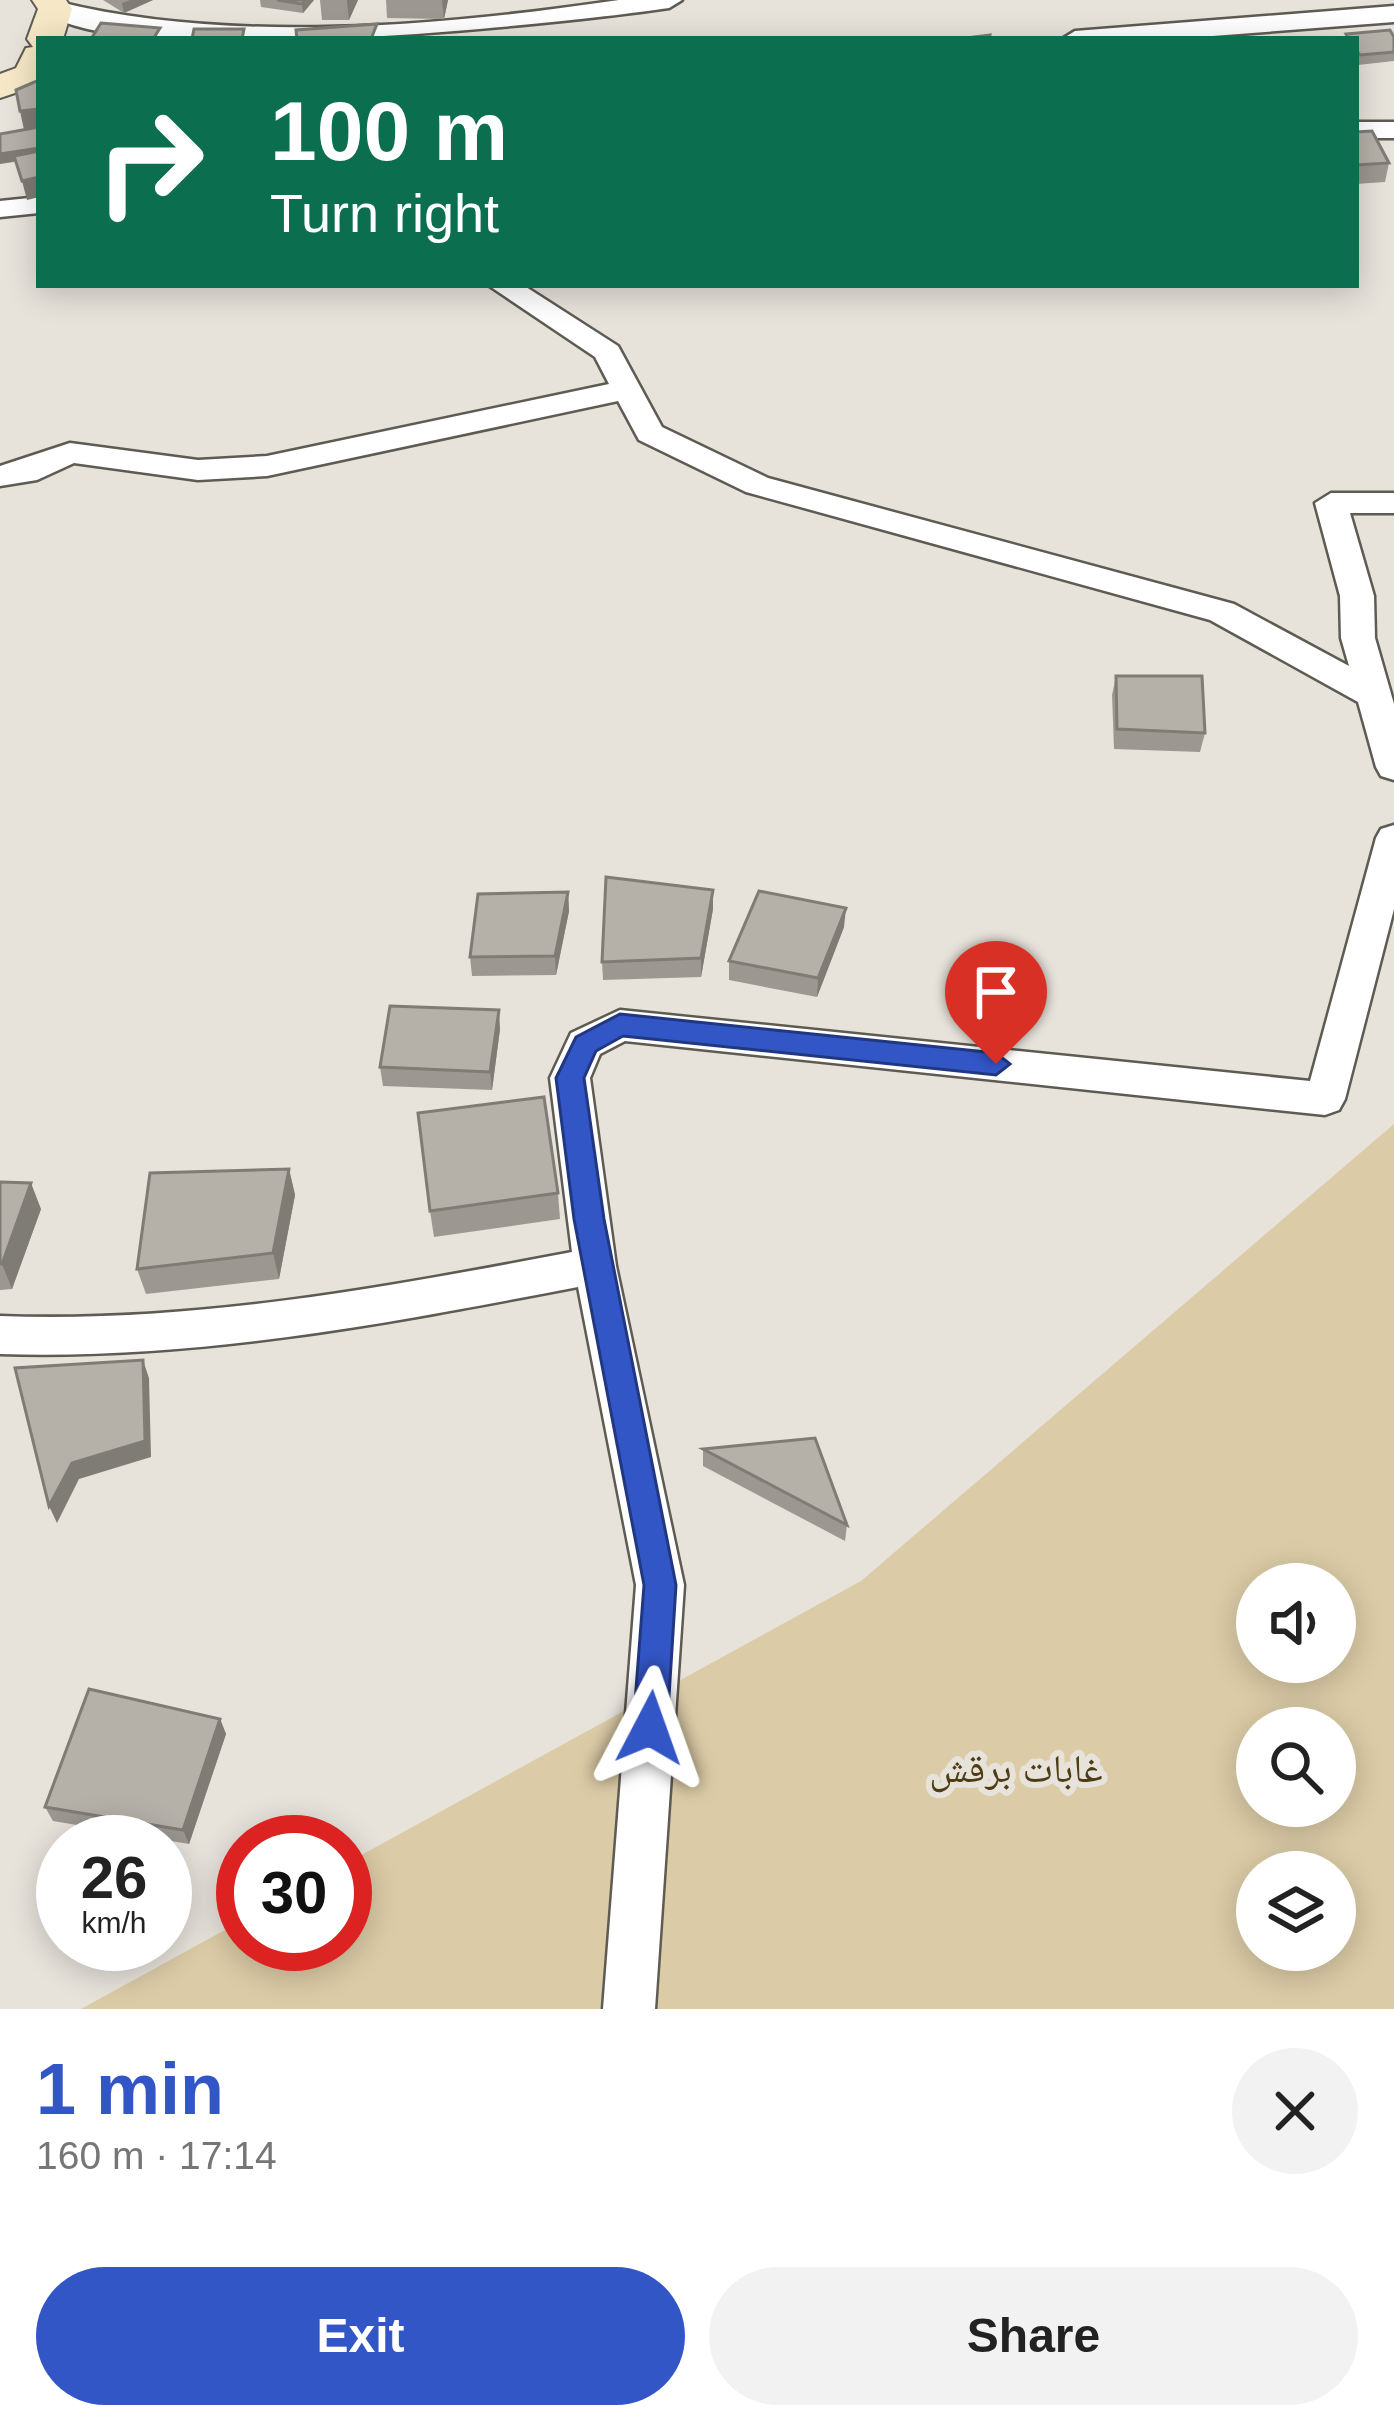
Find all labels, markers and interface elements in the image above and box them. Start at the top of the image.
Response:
icon: right [72,84,228,240]
text: 100 m [270,84,508,178]
text: Turn right [270,183,499,243]
pin [945,941,1047,1064]
icon: arrive [963,959,1029,1025]
map controls [1236,1563,1356,1971]
button: sound [1236,1563,1356,1683]
position arrow [587,1665,713,1791]
button: search [1236,1707,1356,1827]
park label: غابات برقش [929,1747,1103,1793]
speed limit sign: 30 [216,1815,372,1971]
text: 26 [81,1844,147,1911]
button: layers [1236,1851,1356,1971]
text: km/h [81,1906,147,1939]
button: close [1232,2048,1358,2174]
text: 1 min [36,2049,224,2129]
text: 160 m · 17:14 [36,2134,277,2177]
button: Exit [36,2267,685,2405]
button: Share [709,2267,1358,2405]

